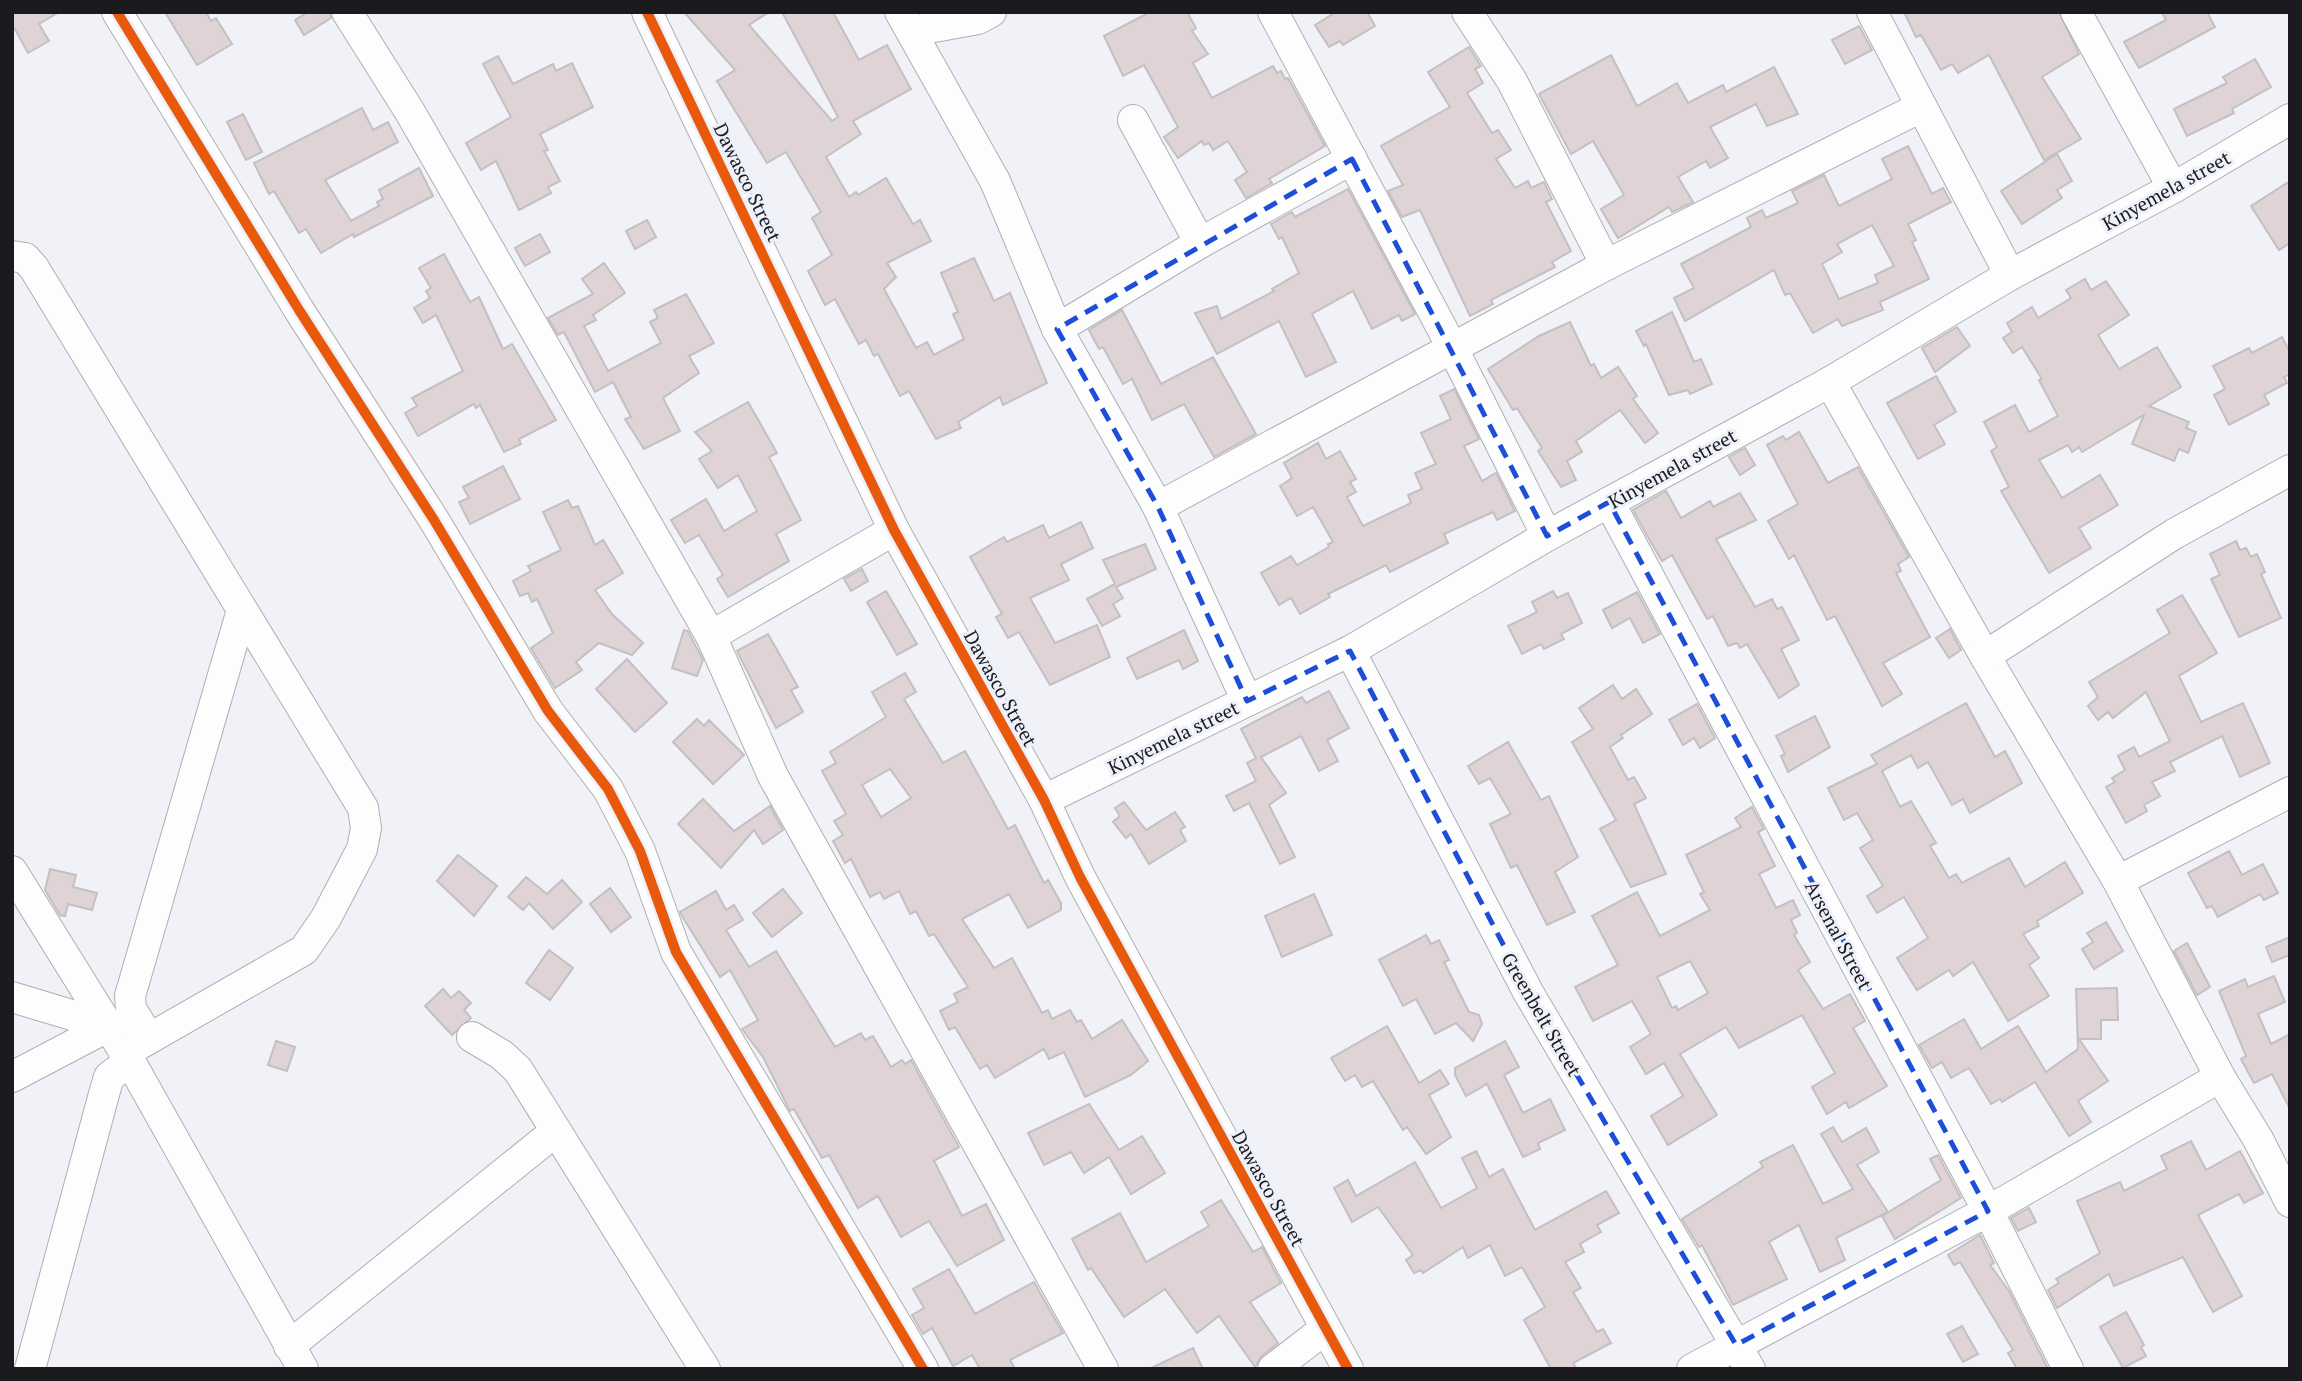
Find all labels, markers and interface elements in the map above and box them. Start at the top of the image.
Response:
street label: Dawasco Street [708,119,788,245]
street label: Kinyemela street [2098,144,2234,236]
street label: Kinyemela street [1604,422,1740,514]
street label: Dawasco Street [959,626,1043,750]
street label: Kinyemela street [1103,694,1243,780]
street label: Arsenal Street [1800,876,1878,994]
street label: Greenbelt Street [1496,948,1588,1080]
street label: Dawasco Street [1227,1126,1311,1250]

